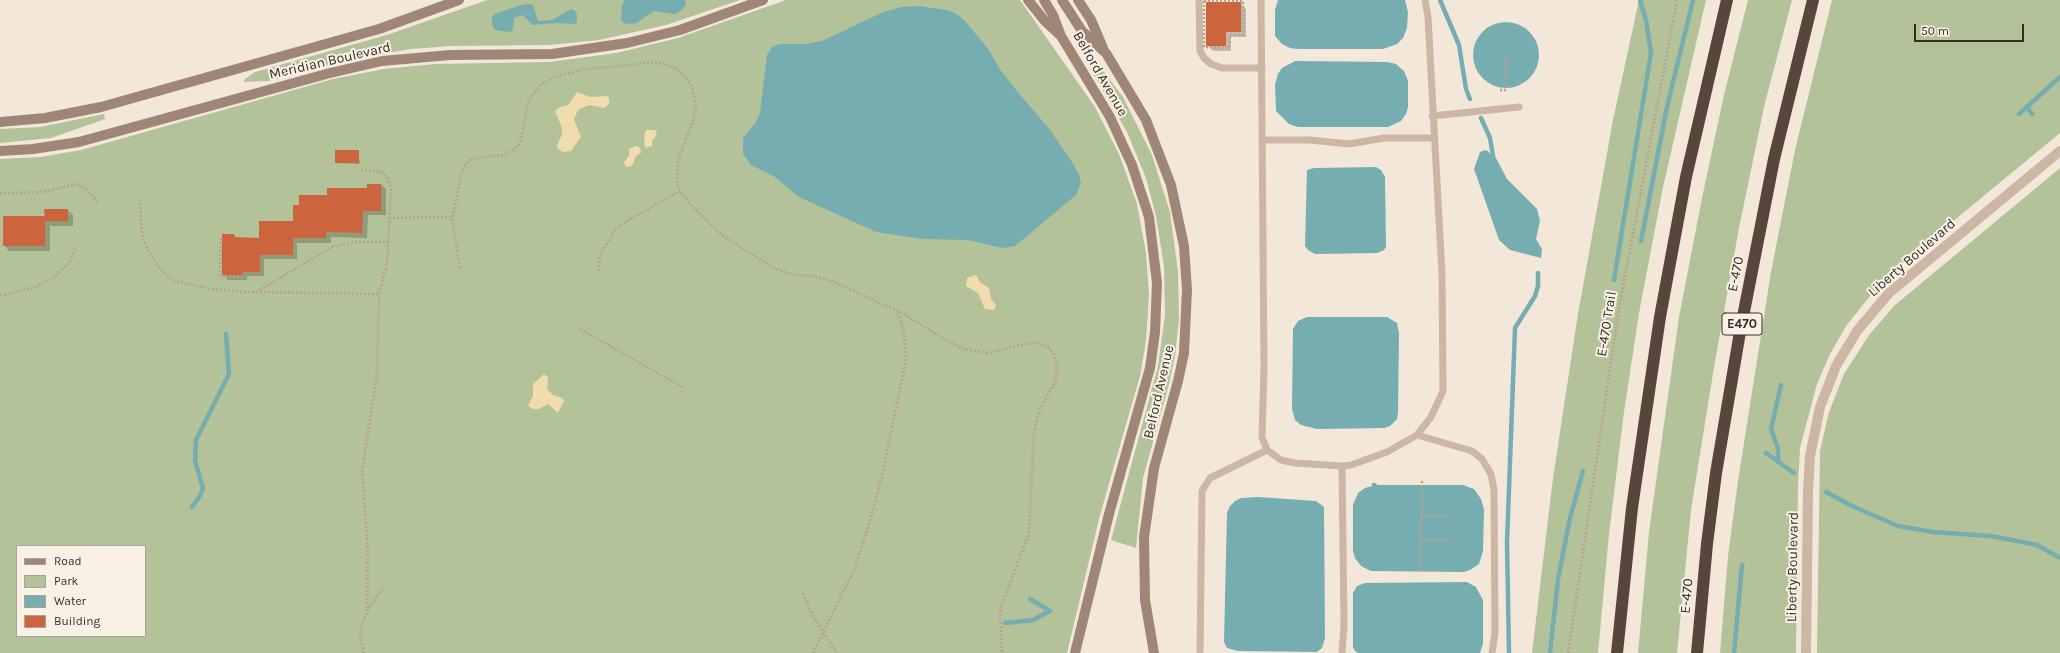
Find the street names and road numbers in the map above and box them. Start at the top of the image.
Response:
street label: Belford Avenue [1069,29,1131,119]
street label: Meridian Boulevard [268,39,392,83]
street label: Liberty Boulevard [1865,215,1959,301]
street label: E-470 [1724,255,1748,293]
street label: E-470 Trail [1594,290,1620,358]
road number: E470 [1722,313,1762,335]
street label: Belford Avenue [1140,344,1178,440]
street label: Liberty Boulevard [1784,512,1802,622]
street label: E-470 [1677,578,1697,614]

